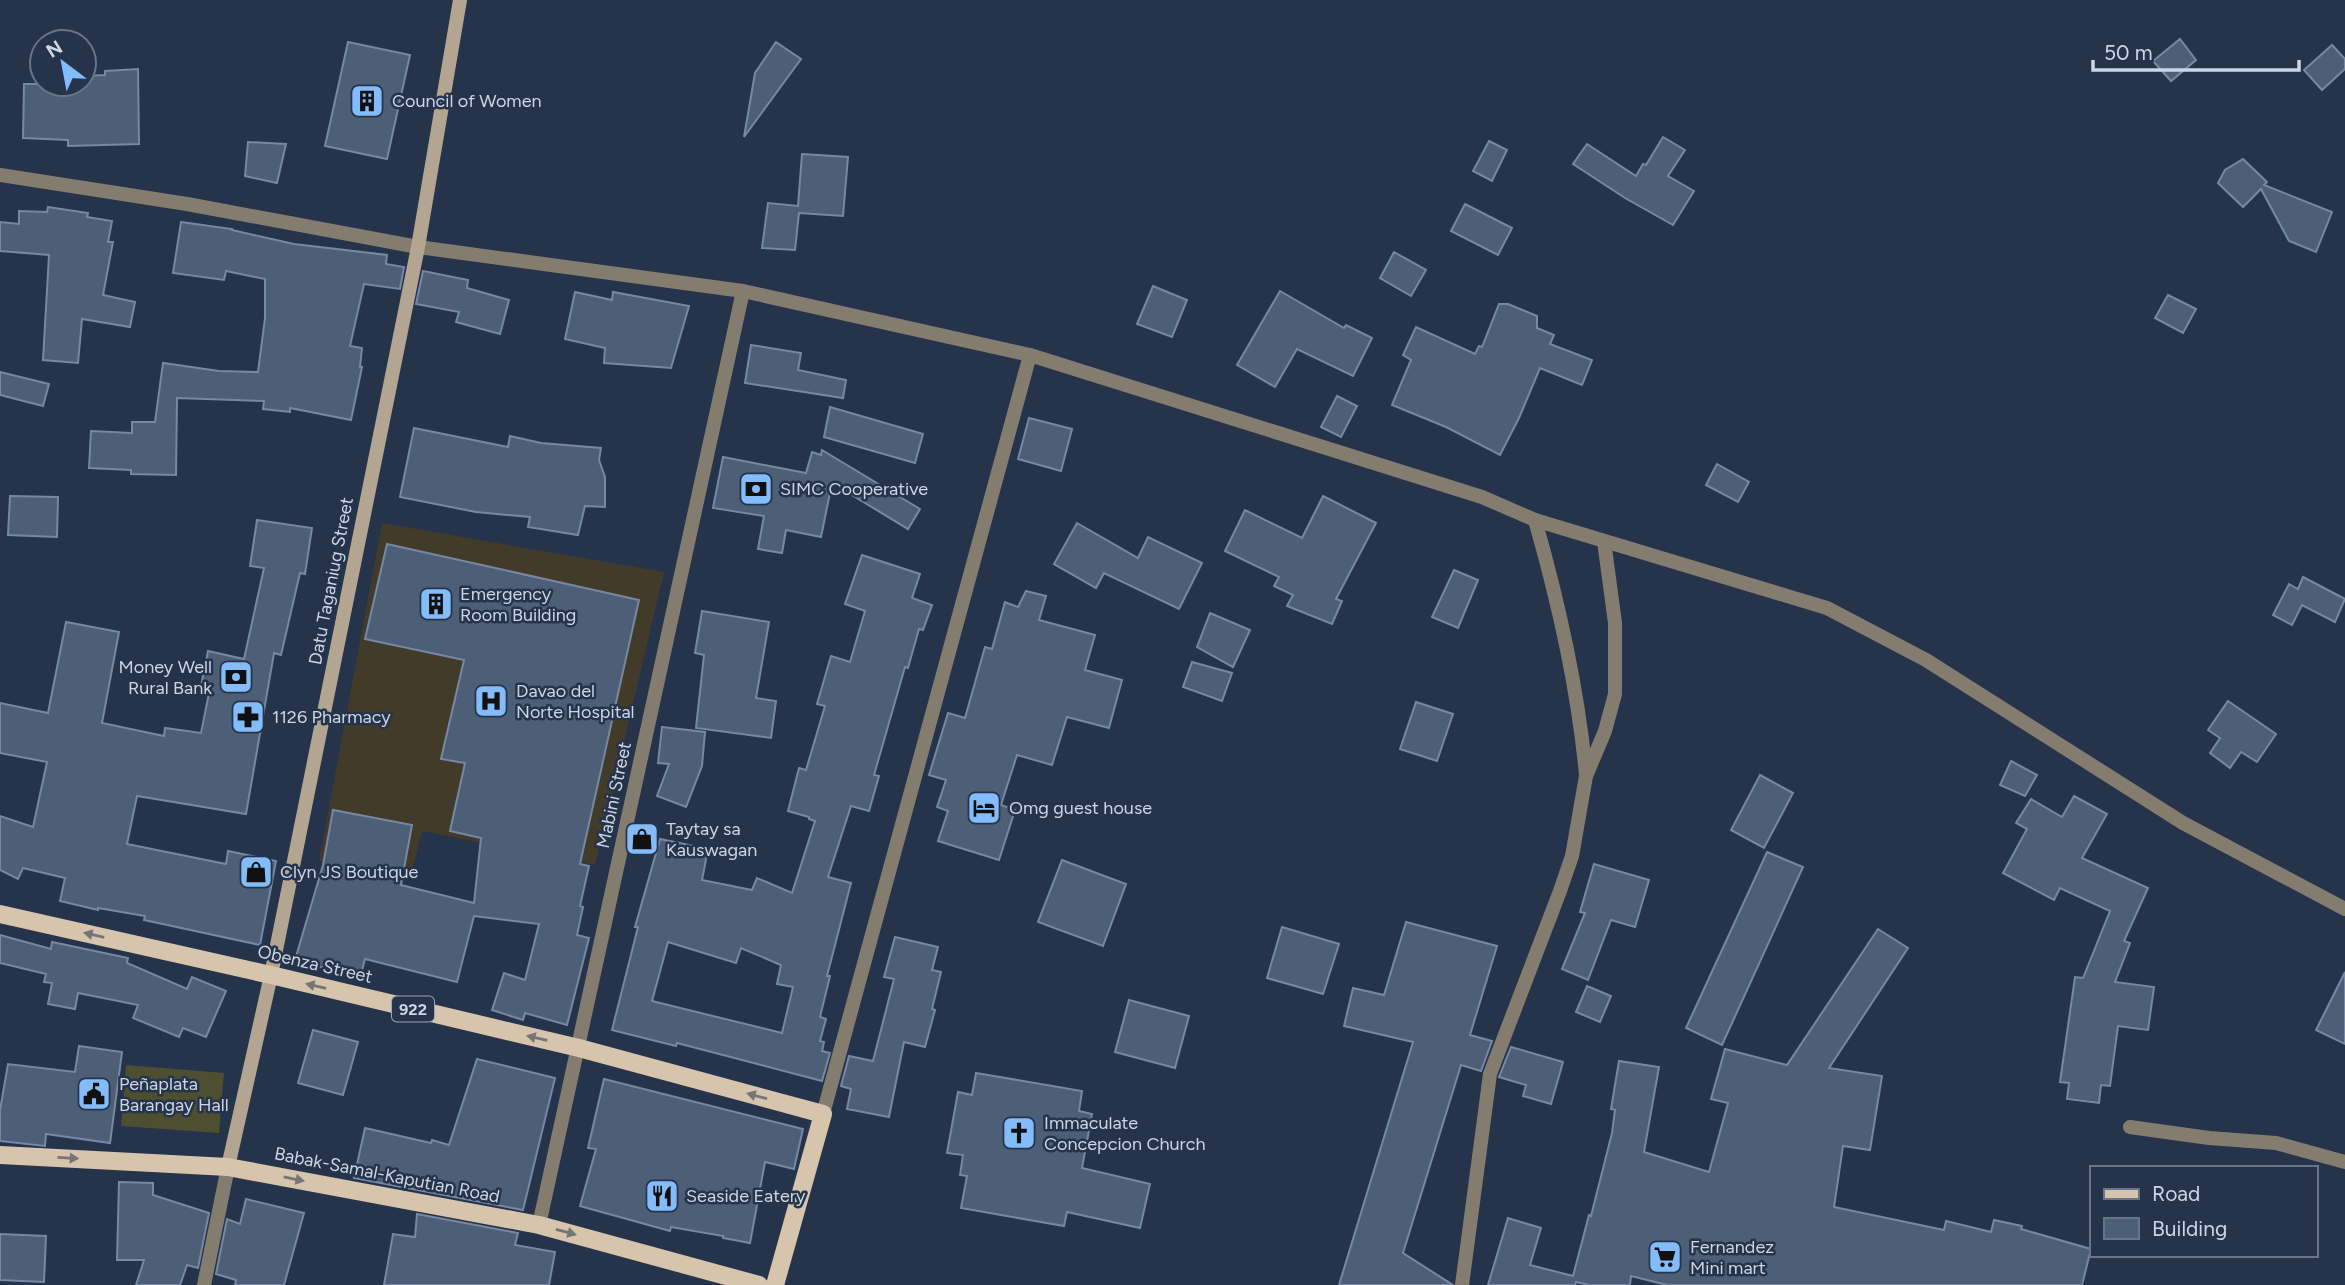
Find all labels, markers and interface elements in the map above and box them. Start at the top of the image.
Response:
north arrow [28,28,98,98]
scale bar [2093,28,2300,72]
text: N [42,35,67,63]
text: 50 m [2104,40,2153,65]
building icon: Council of Women [348,82,386,120]
place label: Council of Women [392,90,542,112]
bank icon: SIMC Cooperative [737,470,775,508]
place label: SIMC Cooperative [780,478,928,500]
street label: Datu Taganiug Street [304,495,358,667]
place label: Emergency Room Building [460,583,576,626]
building icon: Emergency Room Building [417,585,455,623]
place label: Money Well Rural Bank [118,656,212,699]
bank icon: Money Well Rural Bank [217,658,255,696]
place label: Davao del Norte Hospital [516,680,635,723]
hospital icon: Davao del Norte Hospital [472,682,510,720]
pharmacy icon: 1126 Pharmacy [229,698,267,736]
place label: 1126 Pharmacy [272,706,391,728]
street label: Mabini Street [592,740,636,850]
hotel icon: Omg guest house [965,789,1003,827]
place label: Omg guest house [1009,797,1152,819]
place label: Taytay sa Kauswagan [666,818,757,861]
shop icon: Taytay sa Kauswagan [623,820,661,858]
shop icon: Clyn JS Boutique [237,853,275,891]
place label: Clyn JS Boutique [280,861,419,883]
one-way arrow [83,930,105,941]
street label: Obenza Street [255,940,375,988]
one-way arrow [305,980,327,991]
road number: 922 [392,996,434,1021]
one-way arrow [526,1032,548,1043]
place label: Peñaplata Barangay Hall [119,1073,229,1116]
public building icon: Peñaplata Barangay Hall [75,1075,113,1113]
one-way arrow [746,1090,768,1101]
place label: Immaculate Concepcion Church [1044,1112,1205,1155]
church icon: Immaculate Concepcion Church [1000,1114,1038,1152]
street label: Babak-Samal-Kaputian Road [272,1142,502,1208]
one-way arrow [57,1153,79,1164]
legend [2090,1166,2317,1257]
one-way arrow [283,1174,305,1185]
restaurant icon: Seaside Eatery [643,1177,681,1215]
text: Road [2152,1181,2200,1206]
place label: Seaside Eatery [686,1185,806,1207]
text: Building [2152,1216,2227,1241]
one-way arrow [555,1227,577,1238]
place label: Fernandez Mini mart [1690,1236,1774,1279]
supermarket icon: Fernandez Mini mart [1646,1238,1684,1276]

